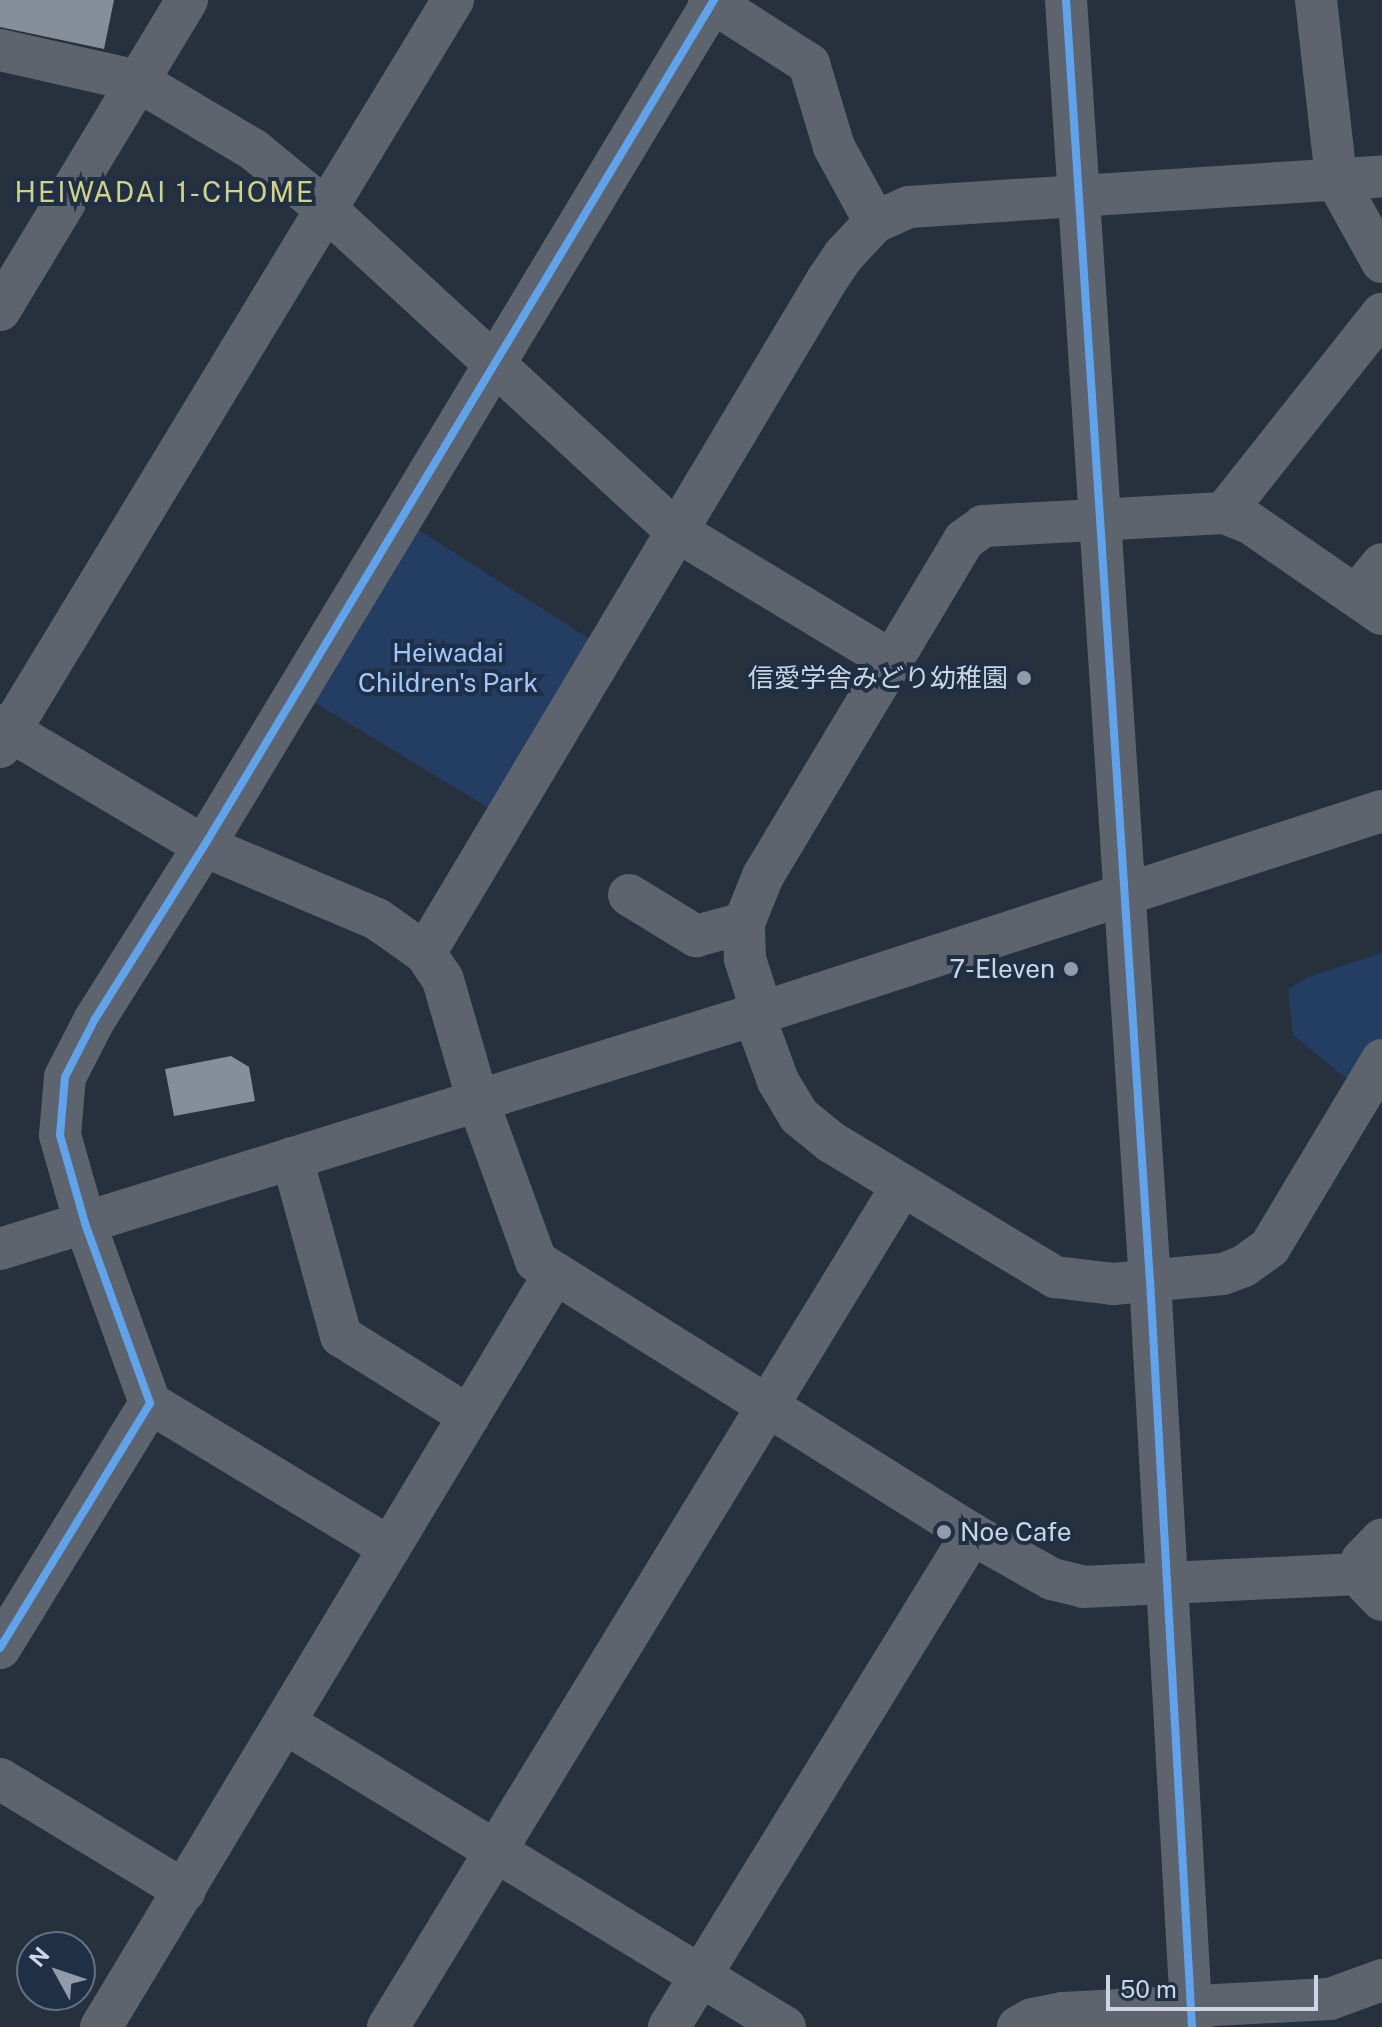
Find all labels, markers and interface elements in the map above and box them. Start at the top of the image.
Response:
district label: HEIWADAI 1-CHOME [15,175,315,209]
park label: Heiwadai Children's Park [358,637,538,698]
place label: 信愛学舎みどり幼稚園 [748,662,1008,694]
marker: 信愛学舎みどり幼稚園 [1015,669,1033,687]
place label: 7-Eleven [950,953,1055,985]
marker: 7-Eleven [1062,960,1080,978]
place label: Noe Cafe [960,1516,1072,1548]
marker: Noe Cafe [935,1523,953,1541]
north arrow [16,1931,96,2011]
text: N [24,1942,55,1972]
scale bar [1110,1959,1322,2009]
text: 50 m [1120,1975,1177,2003]

